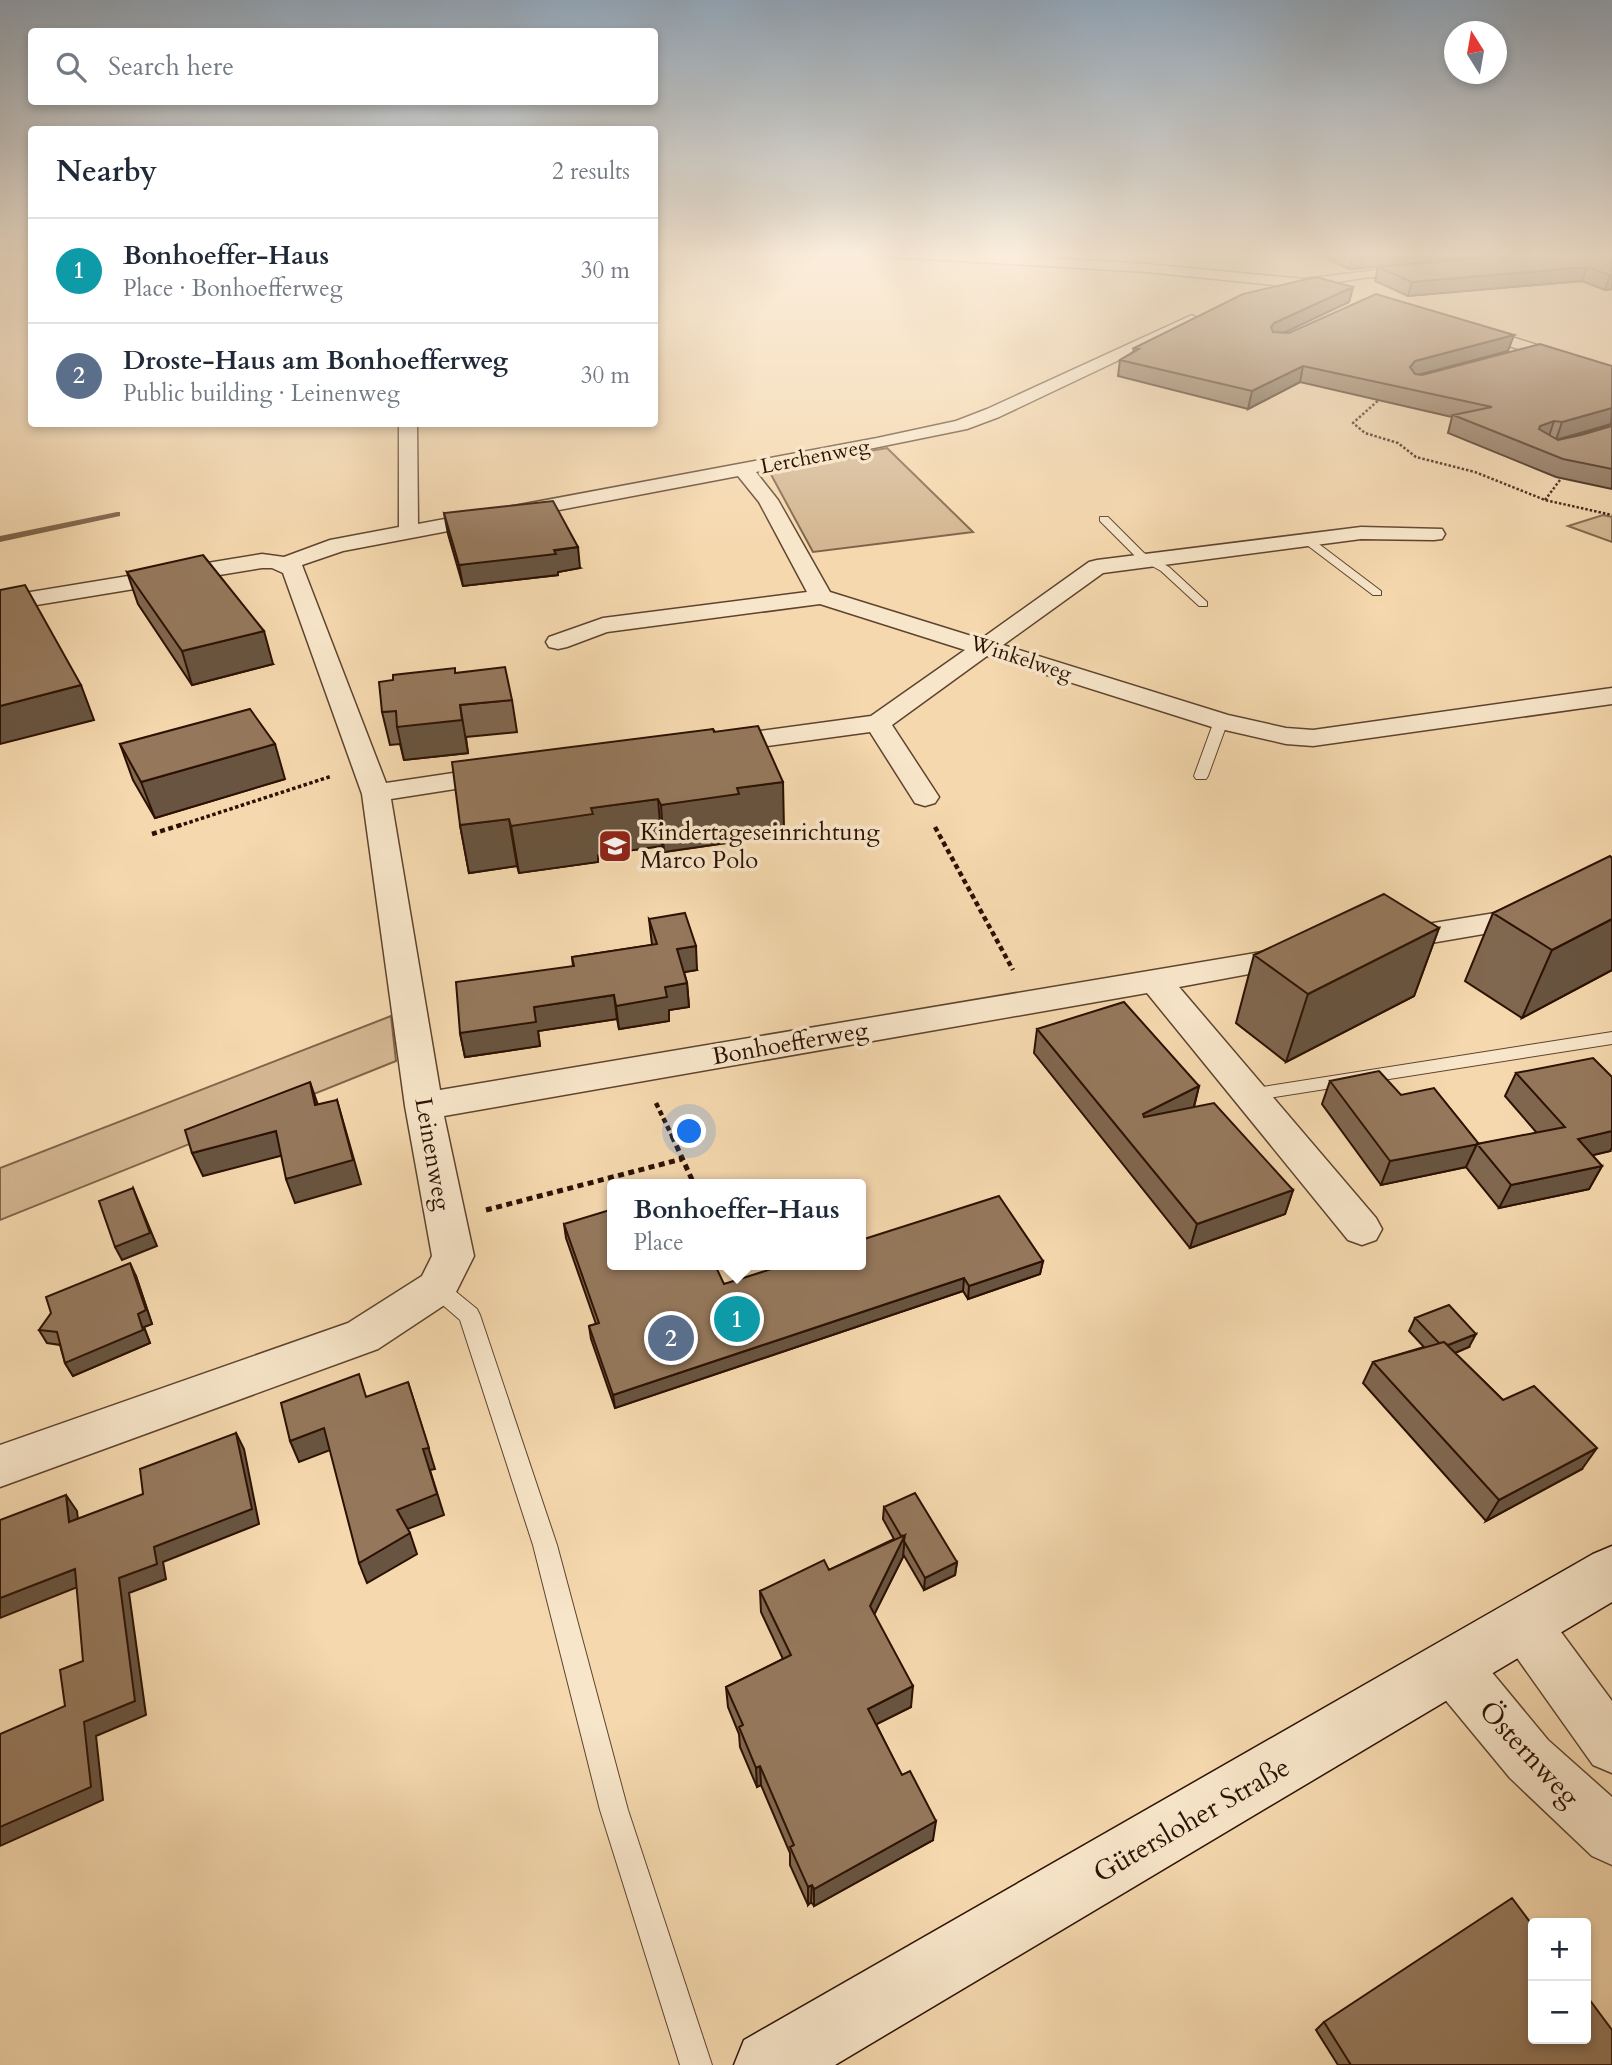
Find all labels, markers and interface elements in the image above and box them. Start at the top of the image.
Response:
north arrow [1444,21,1507,84]
search box [28,28,658,105]
icon: search [52,48,90,86]
text: Search here [108,49,234,84]
text: Nearby [56,151,157,192]
text: 2 results [552,156,630,187]
text: Bonhoeffer-Haus [123,238,329,273]
text: 1 [73,255,85,286]
text: 30 m [581,255,630,286]
text: Place · Bonhoefferweg [123,273,343,304]
text: Droste-Haus am Bonhoefferweg [123,343,508,378]
text: 2 [73,360,85,391]
text: 30 m [581,360,630,391]
text: Public building · Leinenweg [123,378,400,409]
street label: Lerchenweg [758,432,872,481]
street label: Winkelweg [965,628,1076,689]
place label: Kindertageseinrichtung Marco Polo [640,816,880,877]
school or university icon: Kindertageseinrichtung Marco Polo [596,827,634,865]
street label: Bonhoefferweg [710,1013,871,1073]
street label: Leinenweg [406,1095,459,1214]
your location [672,1114,706,1148]
popup [607,1179,866,1270]
text: Bonhoeffer-Haus [633,1192,840,1227]
text: Place [633,1227,684,1258]
pin: 1 [714,1293,760,1345]
pin: 2 [648,1312,694,1364]
street label: Östernweg [1470,1692,1588,1815]
street label: Gütersloher Straße [1086,1748,1297,1892]
map controls [1528,1918,1591,2044]
button: + [1528,1918,1591,1981]
button: − [1528,1981,1591,2044]

